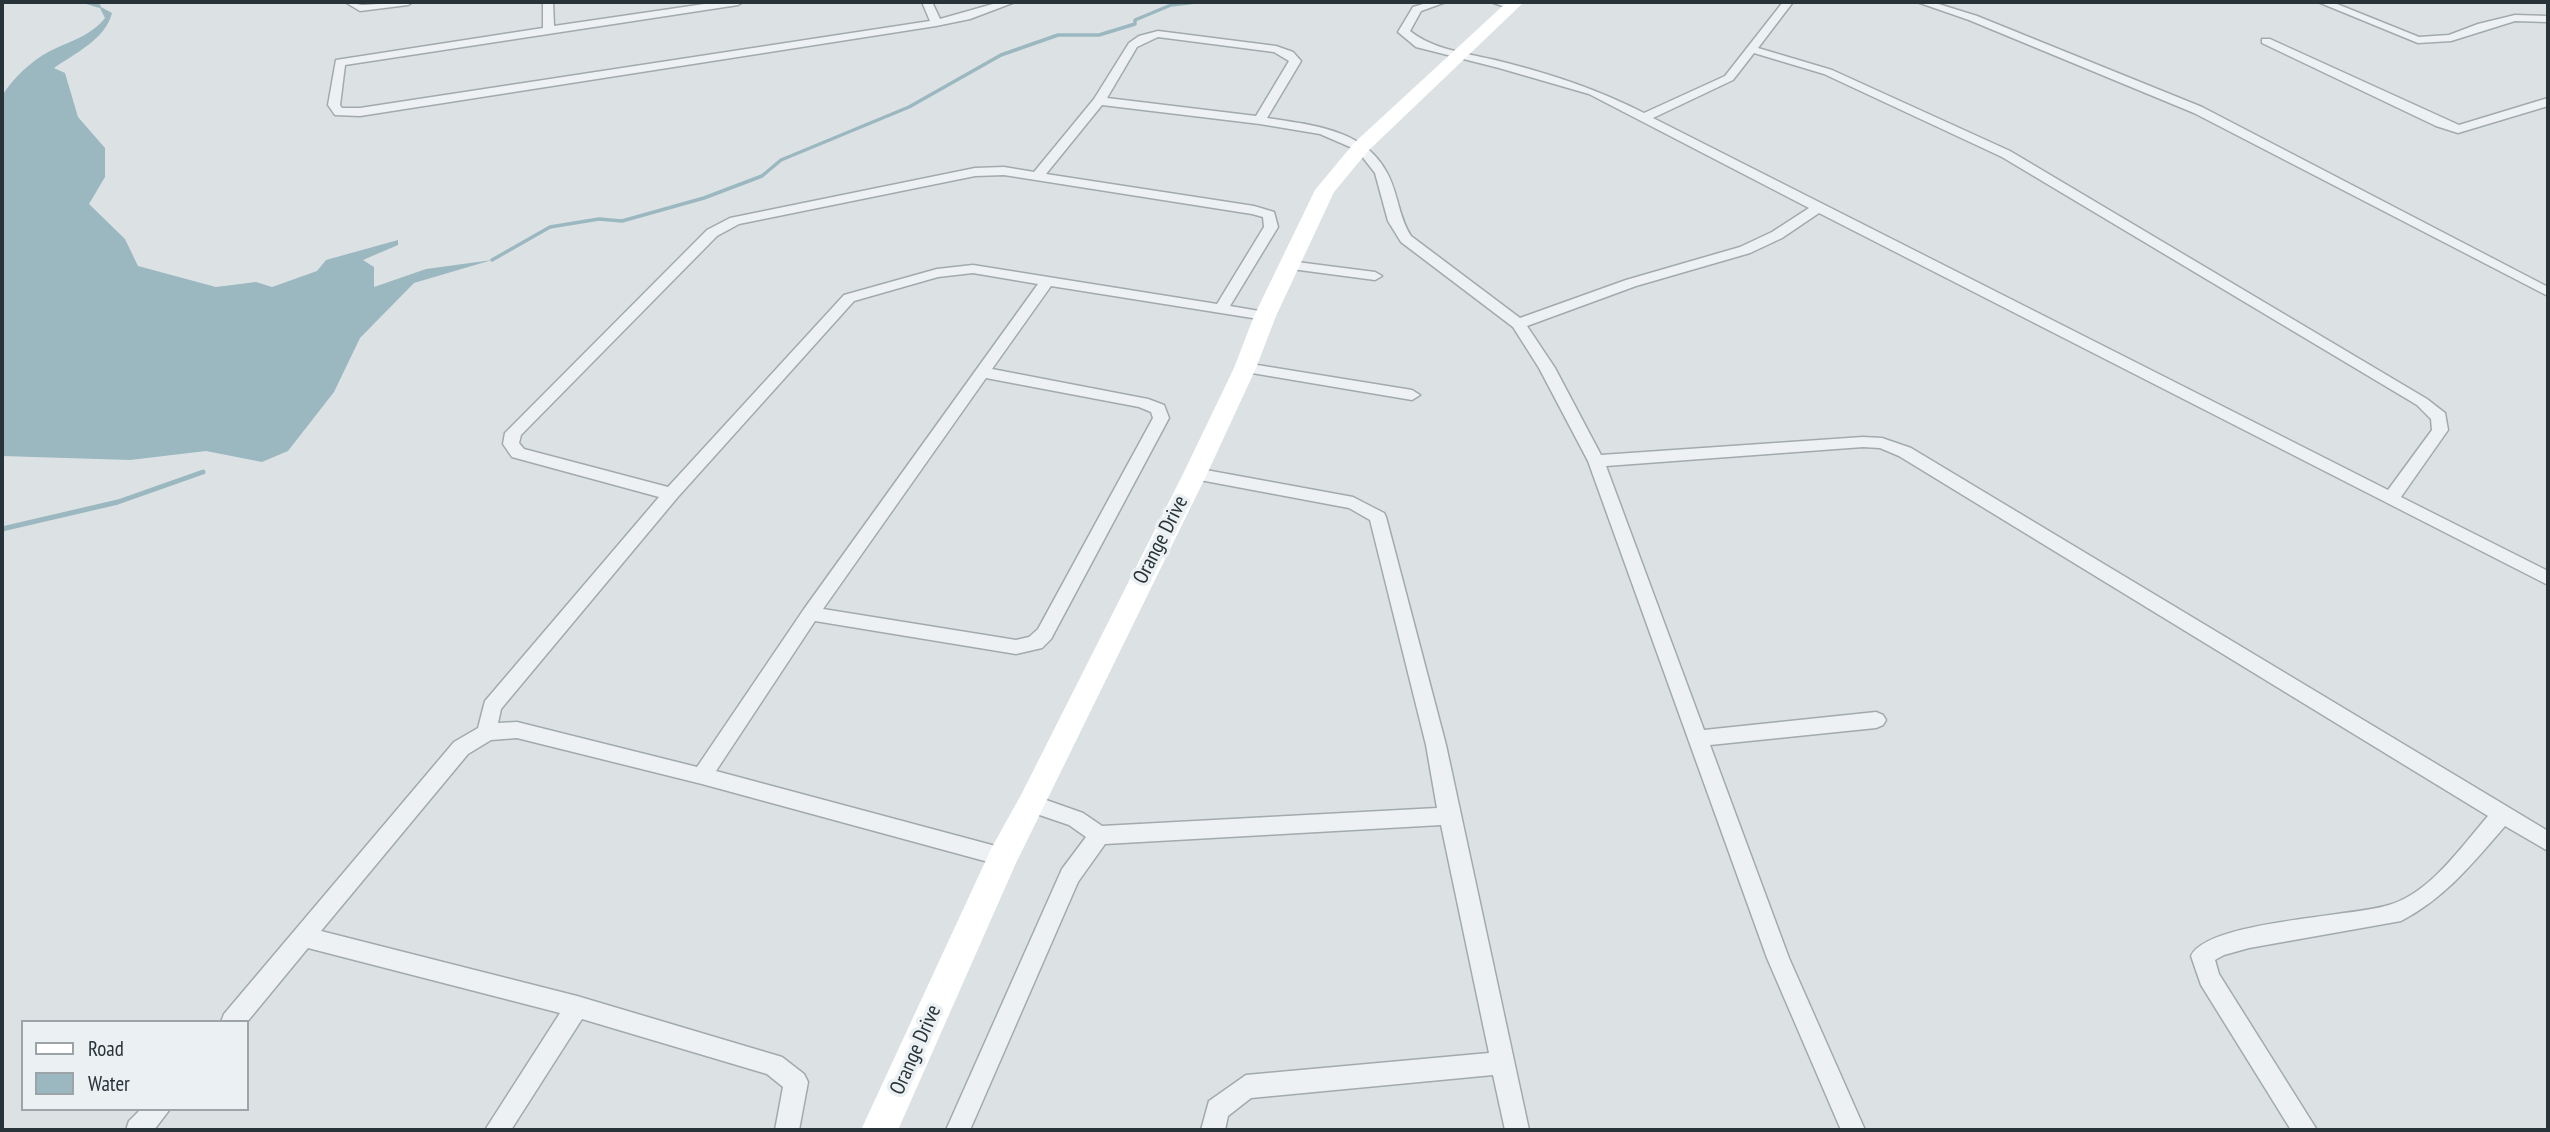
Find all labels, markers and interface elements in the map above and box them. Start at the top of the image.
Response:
street label: Orange Drive [1128,492,1194,588]
street label: Orange Drive [885,1001,947,1099]
legend [21,1020,248,1111]
text: Road [88,1035,124,1062]
text: Water [88,1070,130,1097]

